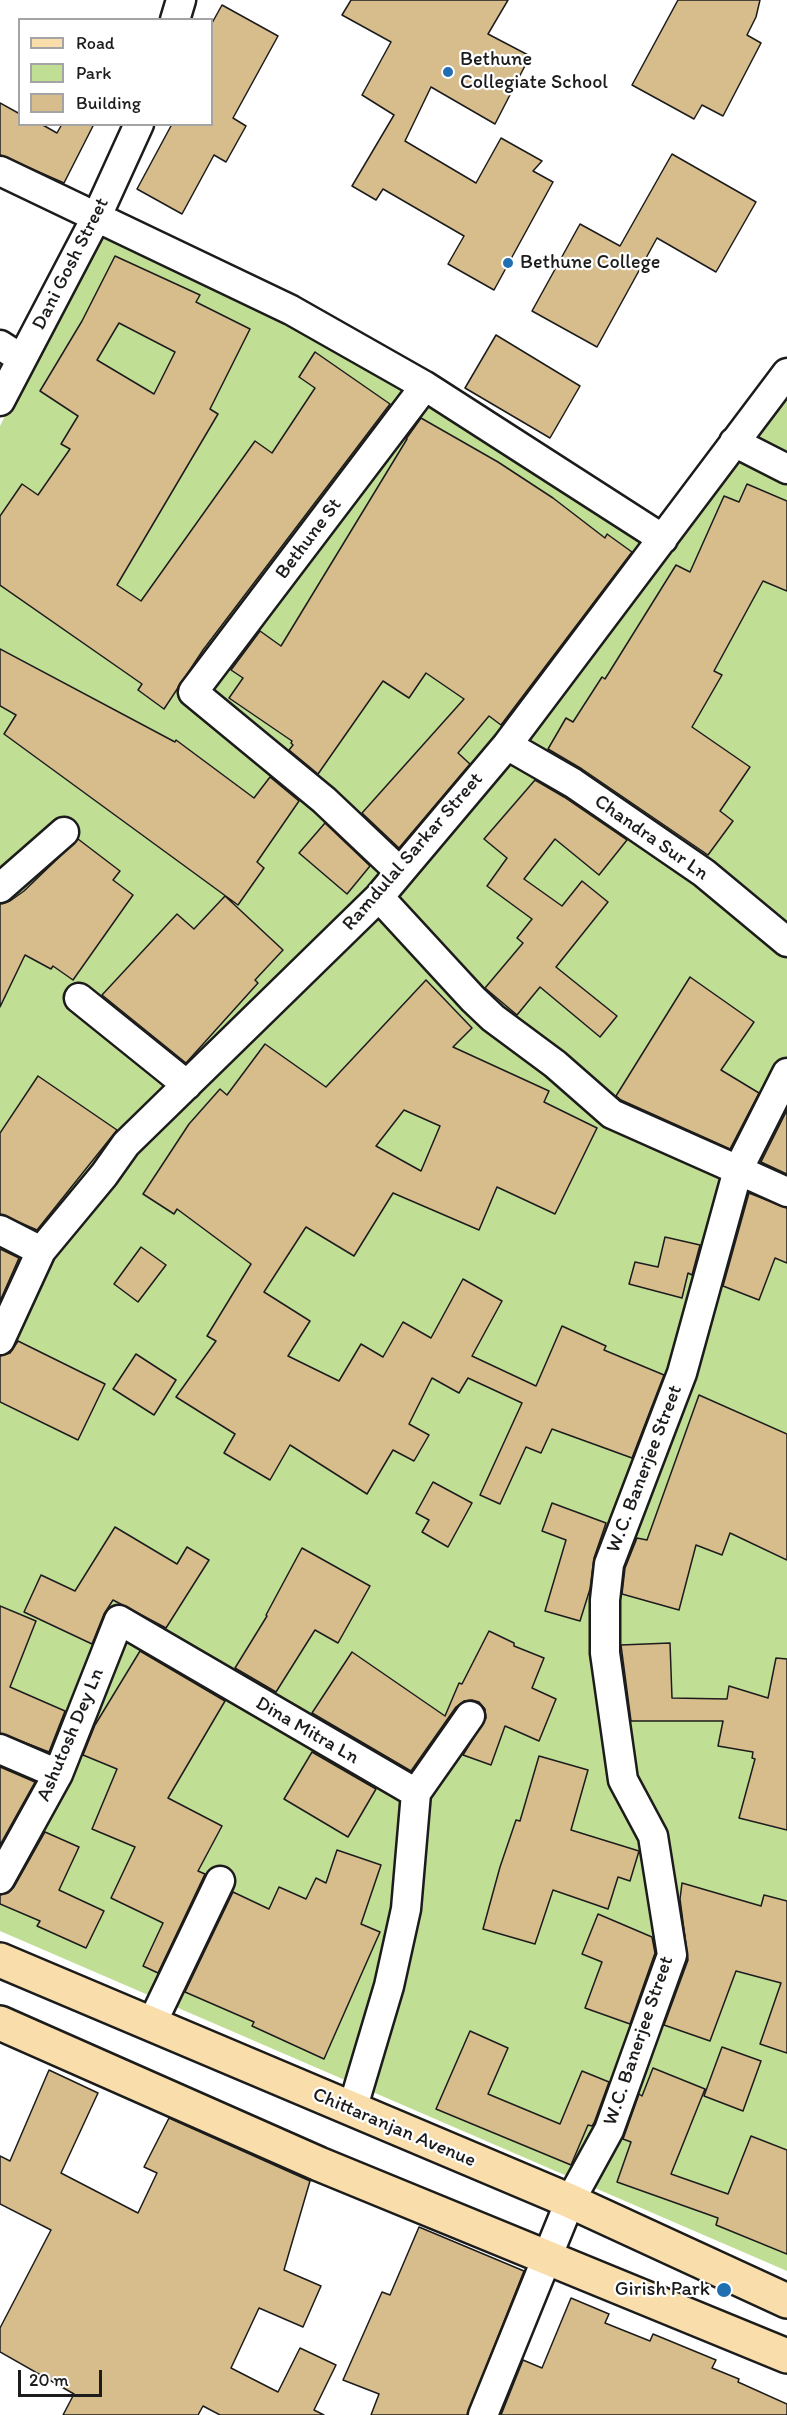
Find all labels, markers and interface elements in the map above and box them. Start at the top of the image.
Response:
legend [18,18,213,126]
text: Road [76,32,115,54]
place label: Bethune Collegiate School [460,48,608,95]
text: Park [76,62,111,84]
marker: Bethune Collegiate School [441,65,455,79]
text: Building [76,92,141,114]
street label: Dani Gosh Street [27,194,115,334]
place label: Bethune College [520,251,660,275]
marker: Bethune College [501,256,515,270]
street label: Bethune St [271,494,347,584]
street label: Ramdulal Sarkar Street [338,768,488,936]
street label: Chandra Sur Ln [589,790,713,886]
street label: W.C. Banerjee Street [602,1382,688,1556]
street label: Ashutosh Dey Ln [32,1665,110,1805]
street label: Dina Mitra Ln [251,1692,363,1770]
street label: W.C. Banerjee Street [599,1953,679,2129]
street label: Chittaranjan Avenue [309,2083,479,2173]
place label: Girish Park [615,2278,710,2302]
marker: Girish Park [715,2281,733,2299]
scale bar [21,2358,105,2396]
text: 20 m [29,2369,69,2391]

